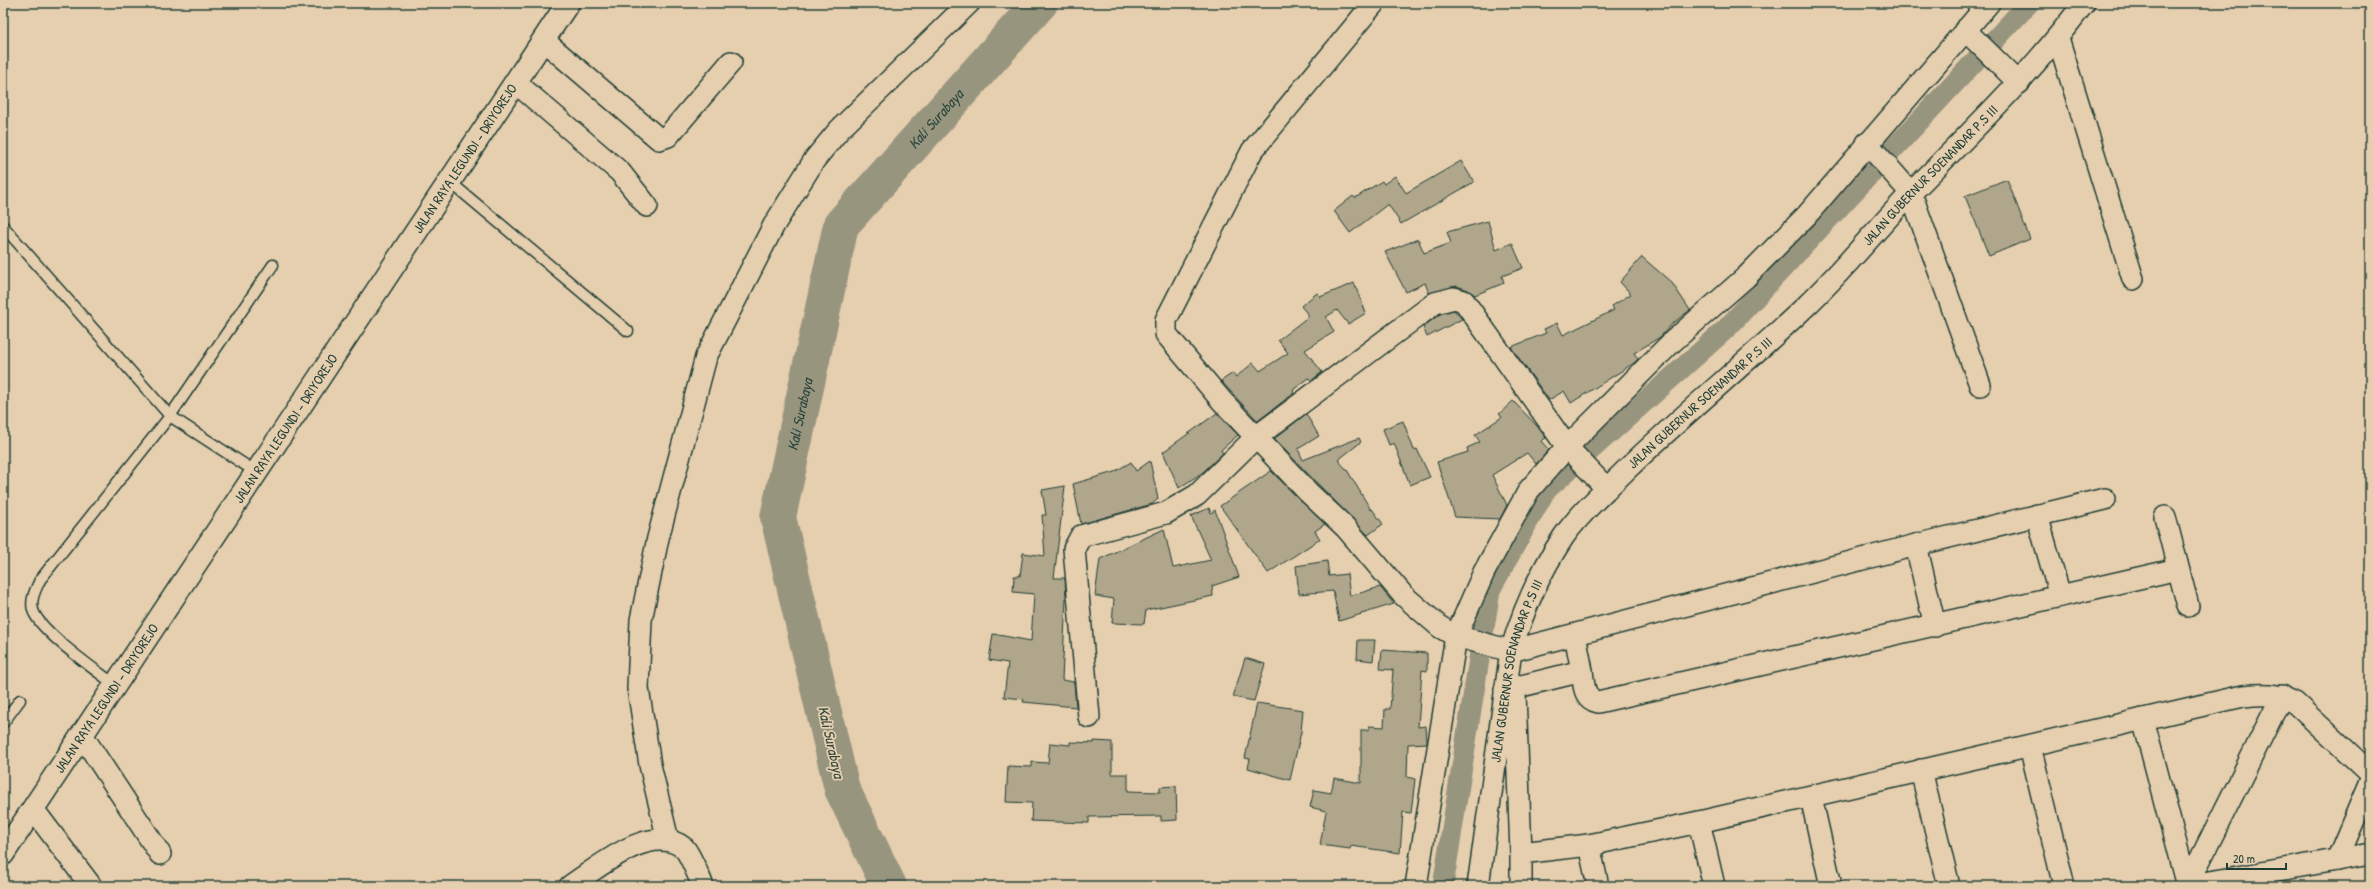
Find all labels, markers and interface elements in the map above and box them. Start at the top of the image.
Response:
street label: JALAN RAYA LEGUNDI - DRIYOREJO [408,80,521,236]
water label: Kali Surabaya [903,83,969,153]
street label: JALAN GUBERNUR SOENANDAR P.S III [1858,100,2002,249]
street label: JALAN GUBERNUR SOENANDAR P.S III [1623,332,1776,472]
street label: JALAN RAYA LEGUNDI - DRIYOREJO [229,349,342,506]
water label: Kali Surabaya [782,374,818,453]
street label: JALAN GUBERNUR SOENANDAR P.S III [1485,576,1546,764]
street label: JALAN RAYA LEGUNDI - DRIYOREJO [50,619,163,776]
water label: Kali Surabaya [813,704,850,782]
scale bar [2227,845,2286,871]
text: 20 m [2233,850,2255,867]

